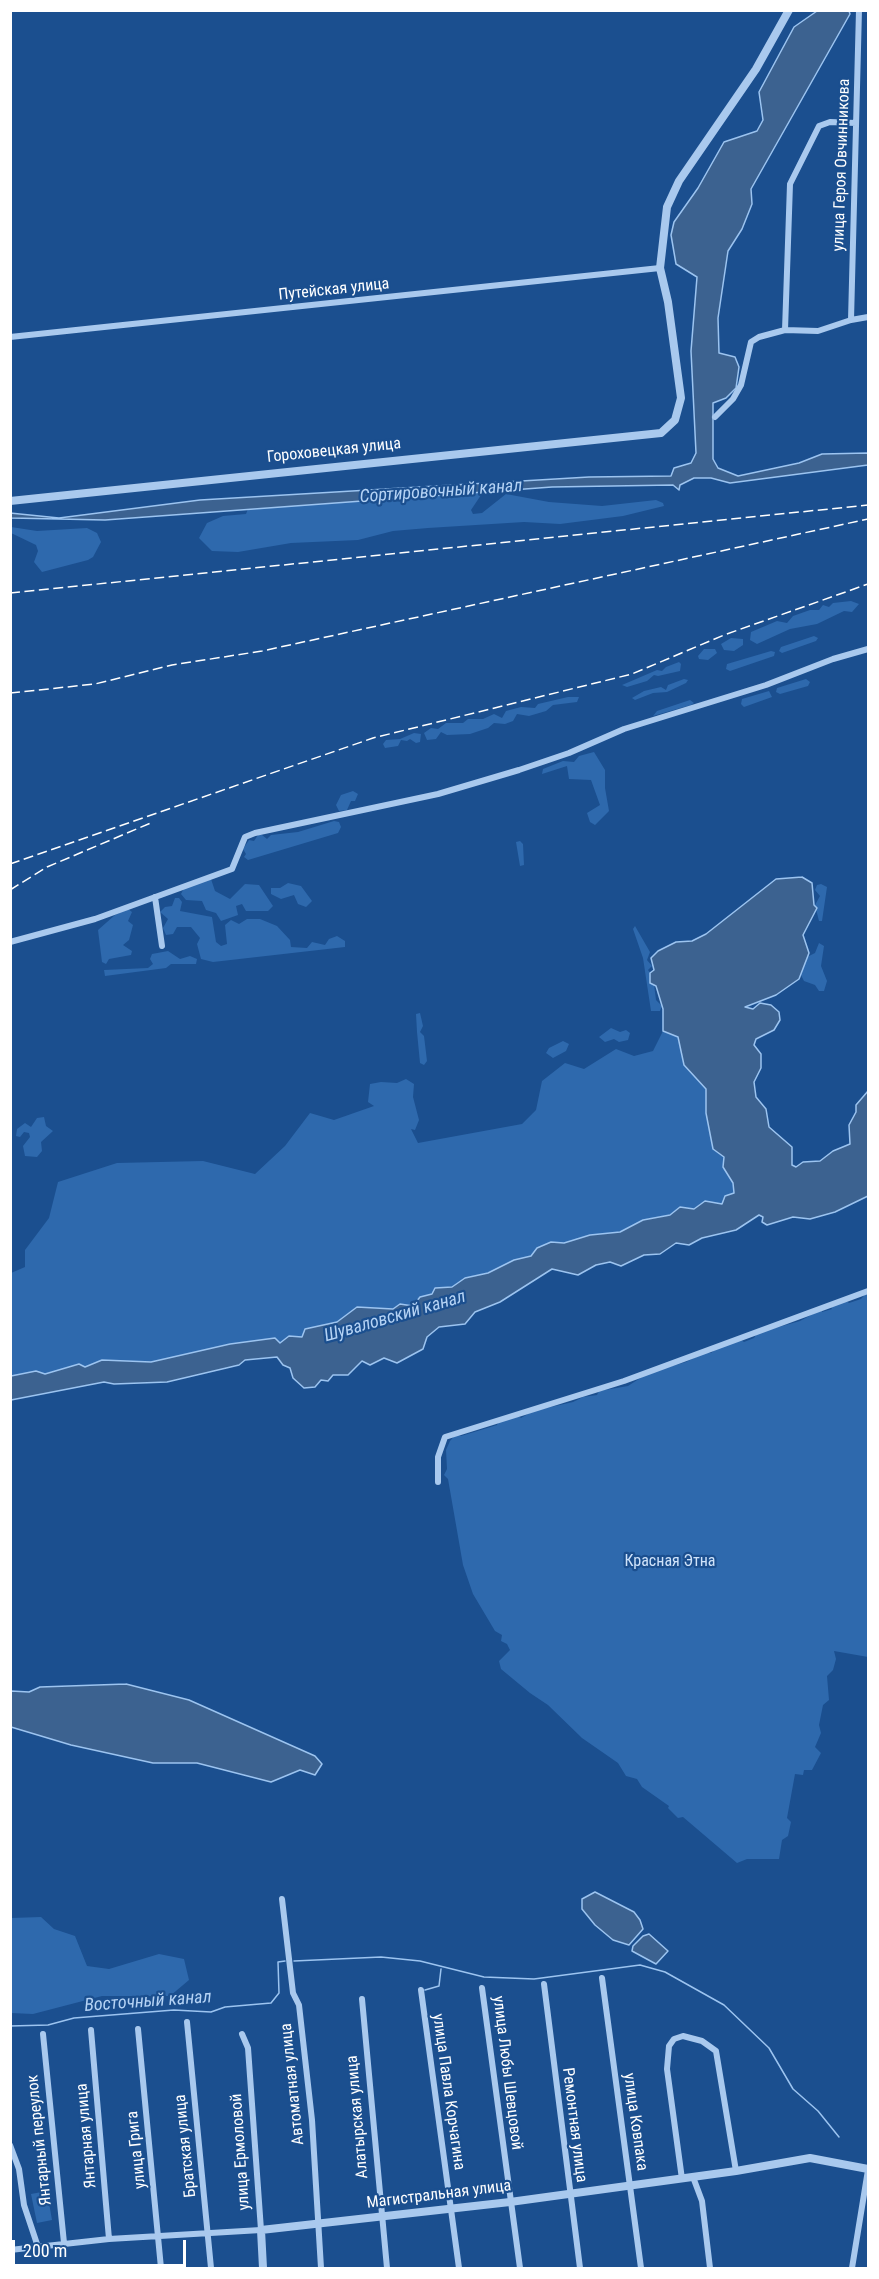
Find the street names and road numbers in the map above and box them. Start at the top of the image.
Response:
street label: улица Героя Овчинникова [829,78,855,252]
street label: Путейская улица [278,275,390,305]
street label: Гороховецкая улица [266,434,402,468]
street label: улица Любы Шевцовой [488,1995,526,2151]
street label: улица Павла Корчагина [428,2013,468,2171]
street label: Автоматная улица [277,2022,309,2146]
street label: Алатырская улица [343,2055,373,2179]
street label: Ремонтная улица [557,2067,591,2183]
street label: улица Ковпака [619,2072,651,2172]
street label: Янтарный переулок [24,2074,56,2206]
street label: Янтарная улица [73,2083,101,2189]
street label: улица Ермоловой [227,2093,255,2211]
street label: Братская улица [171,2094,201,2198]
street label: улица Грига [123,2110,151,2190]
street label: Магистральная улица [366,2177,512,2213]

